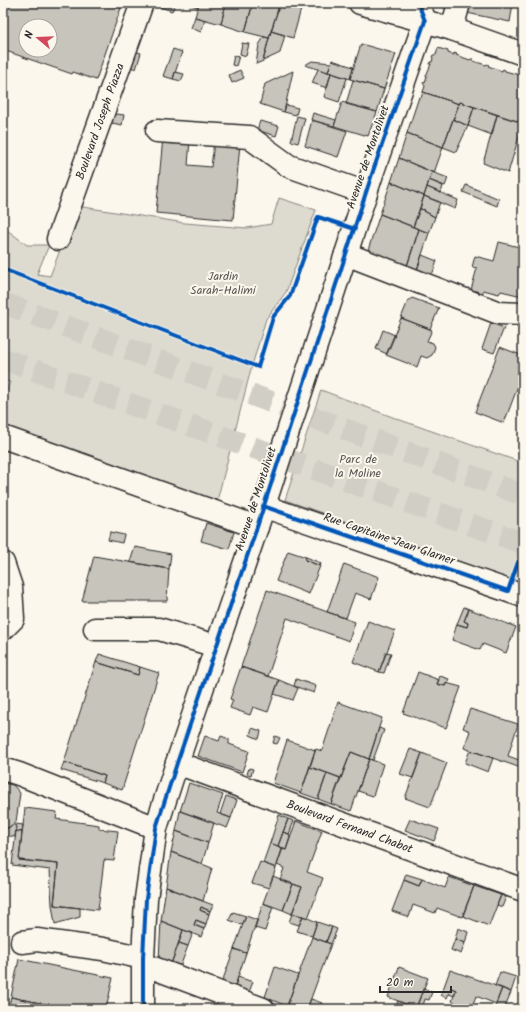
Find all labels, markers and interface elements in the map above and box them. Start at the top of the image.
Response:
north arrow [18,18,58,58]
text: N [20,29,39,41]
street label: Boulevard Joseph Piazza [70,60,130,182]
street label: Avenue de Montolivet [341,102,395,211]
park label: Jardin Sarah-Halimi [190,267,257,300]
street label: Avenue de Montolivet [230,444,282,554]
park label: Parc de la Moline [335,450,382,483]
street label: Rue Capitaine Jean Glarner [321,508,458,571]
street label: Boulevard Fernand Chabot [284,795,416,858]
scale bar [380,968,451,994]
text: 20 m [386,973,414,992]

